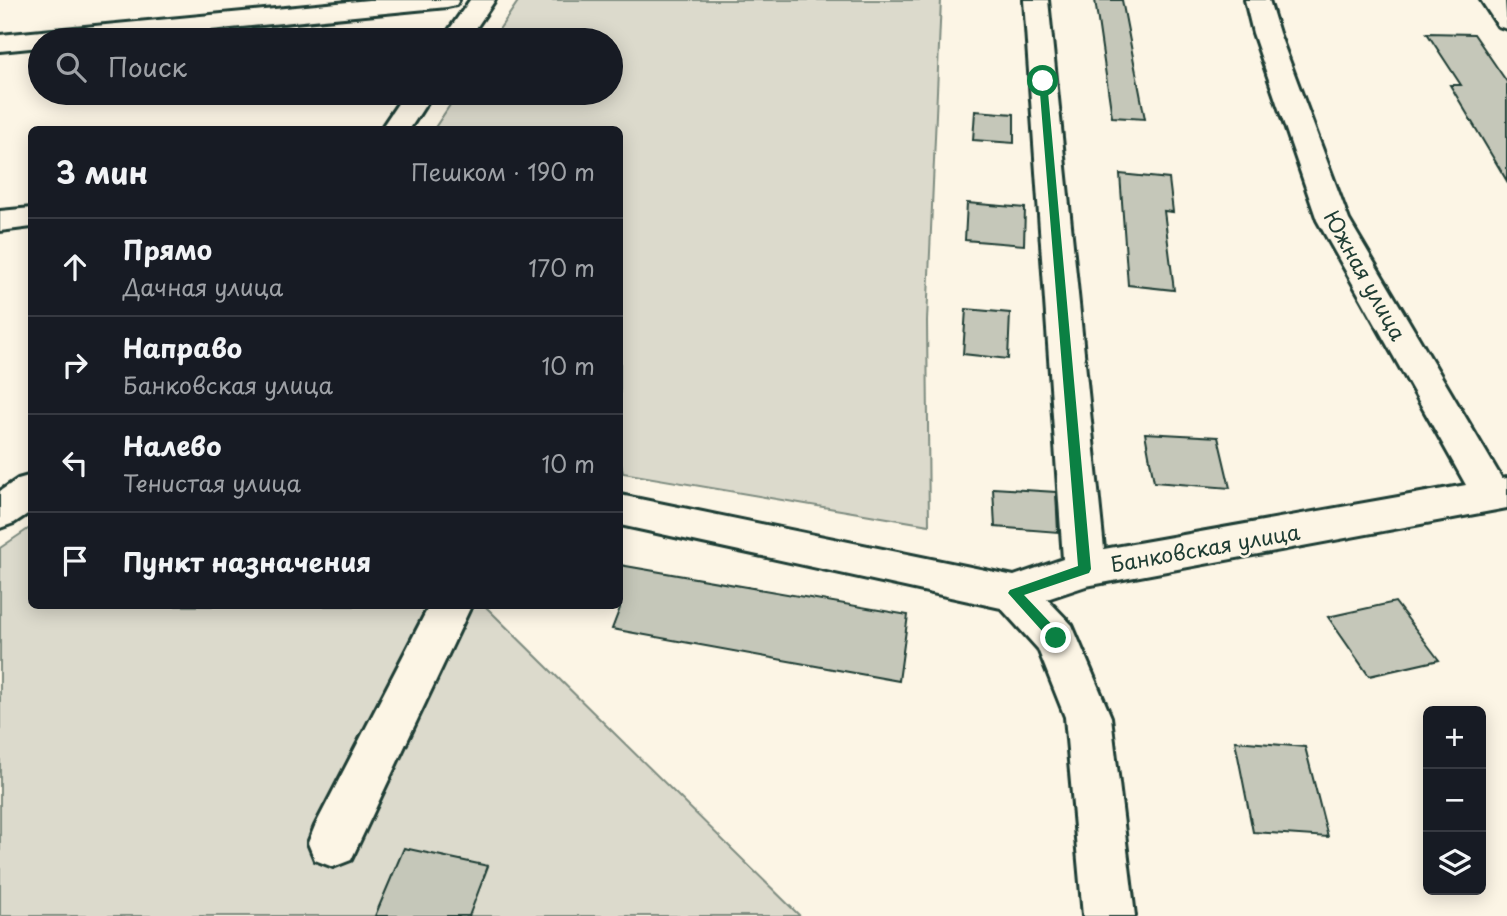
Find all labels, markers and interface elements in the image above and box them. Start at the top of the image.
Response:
search box [28,28,623,105]
text: Поиск [108,47,187,86]
icon: search [52,48,90,86]
route start [1027,65,1058,96]
text: 3 мин [56,149,148,194]
text: Пешком · 190 m [411,154,595,189]
street label: Южная улица [1317,204,1415,347]
text: Прямо [123,230,212,269]
icon: ahead [56,248,94,286]
text: 170 m [528,250,595,285]
text: Дачная улица [123,269,283,304]
text: Направо [123,328,242,367]
icon: right [56,346,94,384]
text: 10 m [541,348,595,383]
text: Банковская улица [123,367,333,402]
text: Налево [123,426,221,465]
icon: left [56,444,94,482]
text: 10 m [541,446,595,481]
text: Тенистая улица [123,465,301,500]
street label: Банковская улица [1108,514,1303,579]
icon: arrive [56,542,94,580]
text: Пункт назначения [123,542,371,581]
route end [1040,622,1071,653]
map controls [1423,706,1486,895]
button: + [1423,706,1486,769]
button: − [1423,769,1486,832]
button: layers [1423,832,1486,895]

